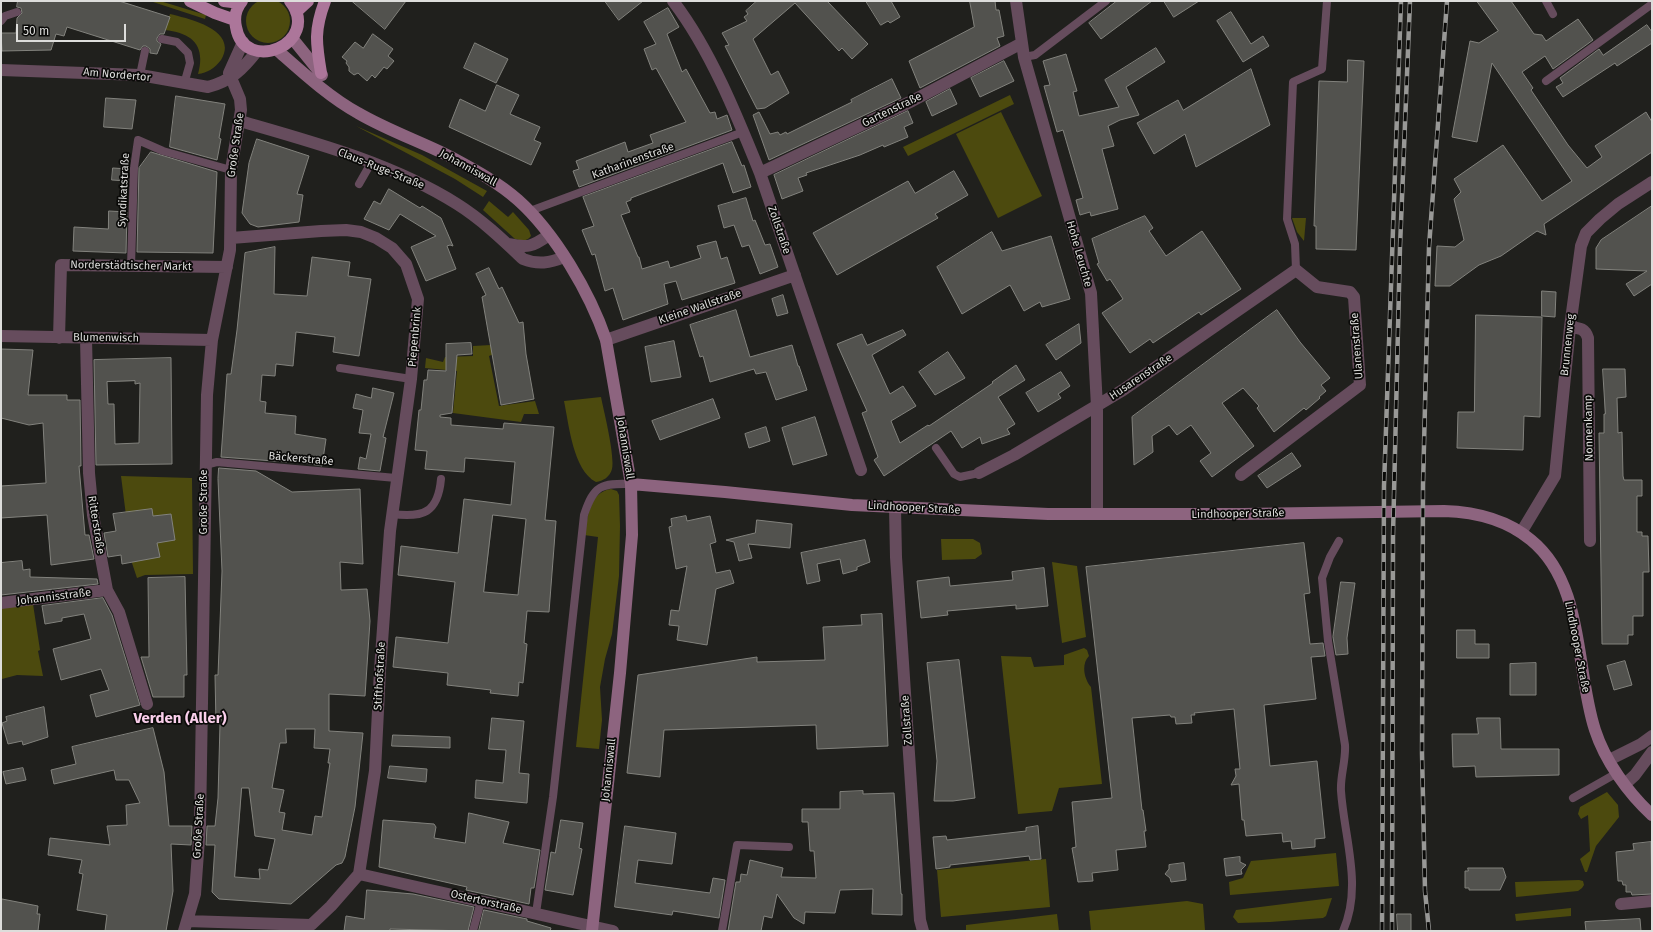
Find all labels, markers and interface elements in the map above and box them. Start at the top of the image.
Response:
scale bar [18,16,128,42]
text: 50 m [23,24,49,38]
street label: Am Nordertor [83,65,151,85]
street label: Gartenstraße [860,90,924,130]
street label: Große Straße [225,112,247,178]
street label: Katharinenstraße [590,140,676,182]
street label: Claus-Ruge-Straße [336,146,426,192]
street label: Johanniswall [437,147,499,189]
street label: Syndikatstraße [115,153,133,227]
street label: Zollstraße [765,204,793,256]
street label: Hohe Leuchte [1063,219,1095,289]
street label: Norderstädtischer Markt [70,258,192,274]
street label: Kleine Wallstraße [657,287,743,327]
street label: Piepenbrink [406,306,424,368]
street label: Ulanenstraße [1348,312,1366,380]
street label: Brunnenweg [1558,313,1578,377]
street label: Blumenwisch [73,331,139,345]
street label: Husarenstraße [1107,351,1175,403]
street label: Nonnenkamp [1582,395,1596,461]
street label: Johanniswall [614,416,636,480]
street label: Bäckerstraße [268,450,334,468]
street label: Große Straße [197,469,211,535]
street label: Ritterstraße [85,495,107,555]
street label: Lindhooper Straße [867,499,961,517]
street label: Lindhooper Straße [1191,507,1285,521]
street label: Johannisstraße [16,586,92,608]
street label: Lindhooper Straße [1562,600,1592,694]
street label: Stifthofstraße [372,641,388,711]
street label: Zollstraße [899,695,915,745]
district label: Verden (Aller) [133,710,227,728]
street label: Johanniswall [599,738,619,802]
street label: Große Straße [191,793,207,859]
street label: Ostertorstraße [449,887,523,917]

